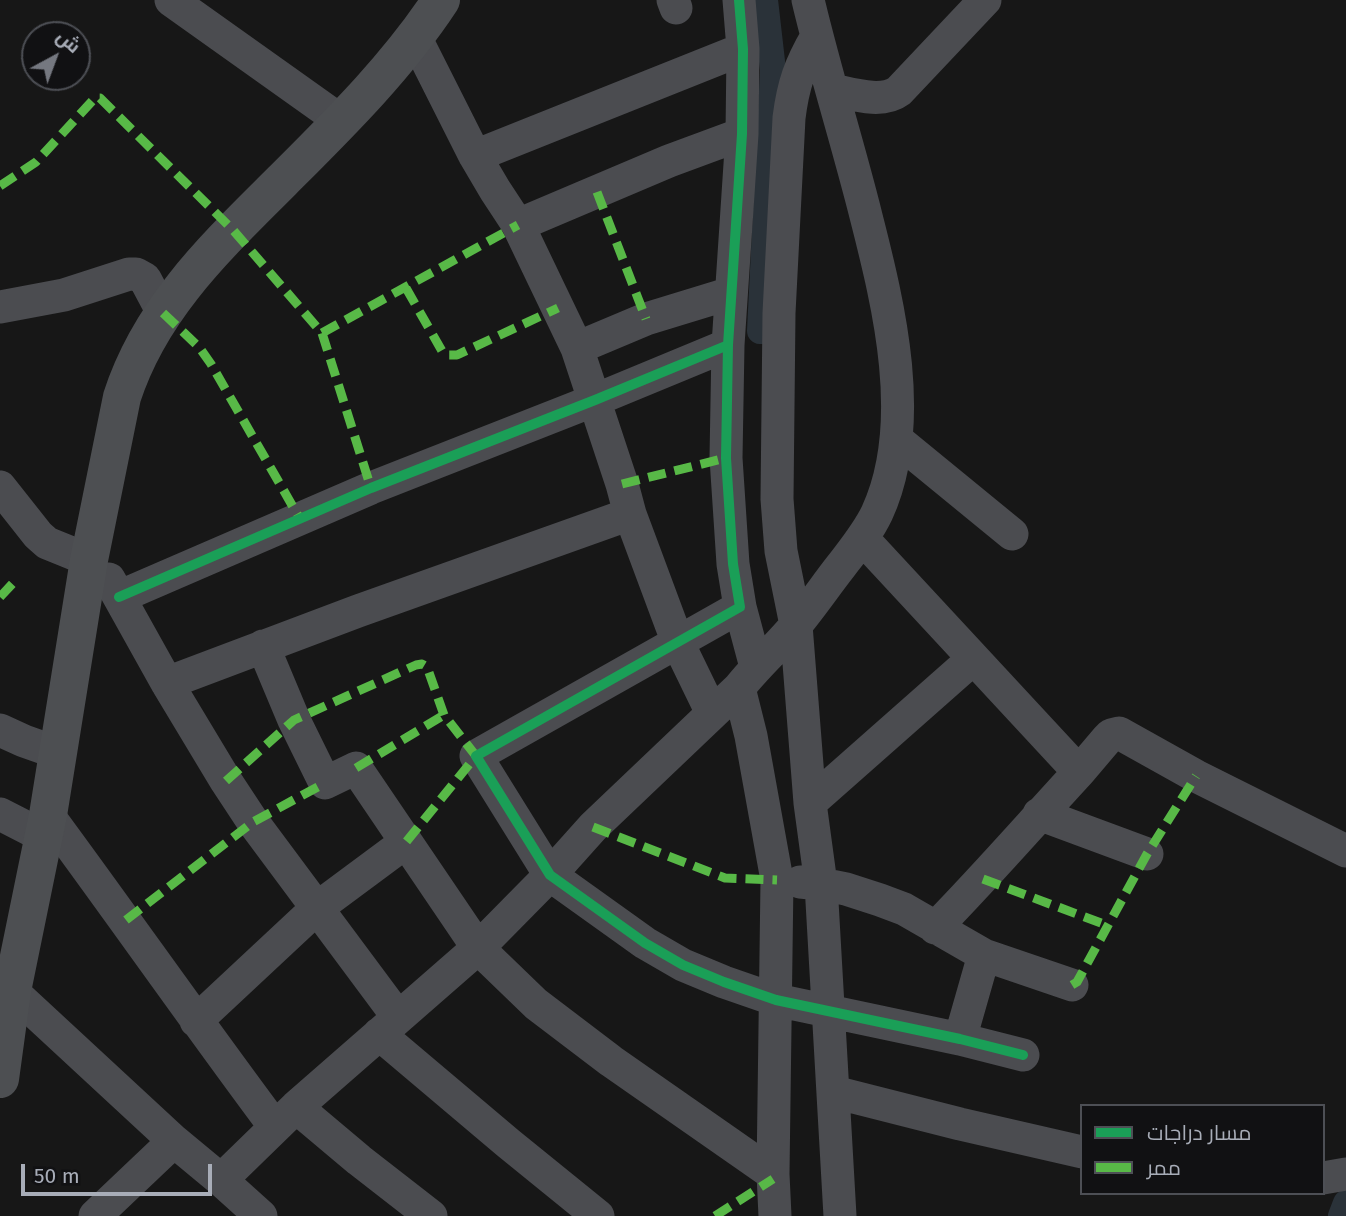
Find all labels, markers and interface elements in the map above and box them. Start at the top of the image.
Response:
north arrow [21,21,91,91]
text: ش [52,25,86,58]
legend [1080,1104,1325,1195]
text: مسار دراجات [1147,1120,1252,1146]
scale bar [24,1150,215,1194]
text: ممر [1147,1155,1181,1181]
text: 50 m [34,1163,80,1189]

